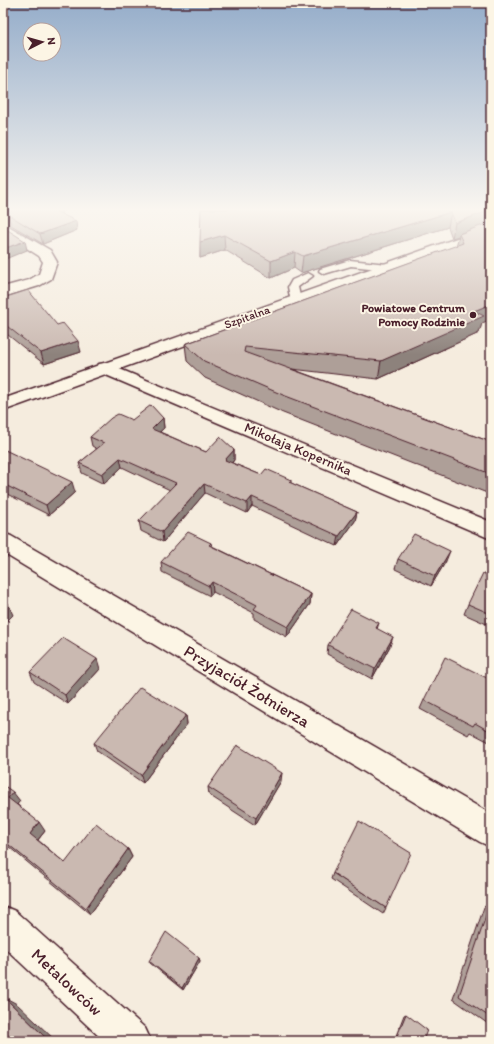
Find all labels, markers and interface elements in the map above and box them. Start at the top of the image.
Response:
north arrow [22,22,62,62]
text: N [45,37,58,45]
place label: Powiatowe Centrum Pomocy Rodzinie [361,301,466,330]
street label: Szpitalna [222,302,273,332]
marker: Powiatowe Centrum Pomocy Rodzinie [468,310,478,320]
street label: Mikołaja Kopernika [242,419,354,479]
street label: Przyjaciół Żołnierza [181,641,314,732]
street label: Metalowców [27,944,107,1020]

